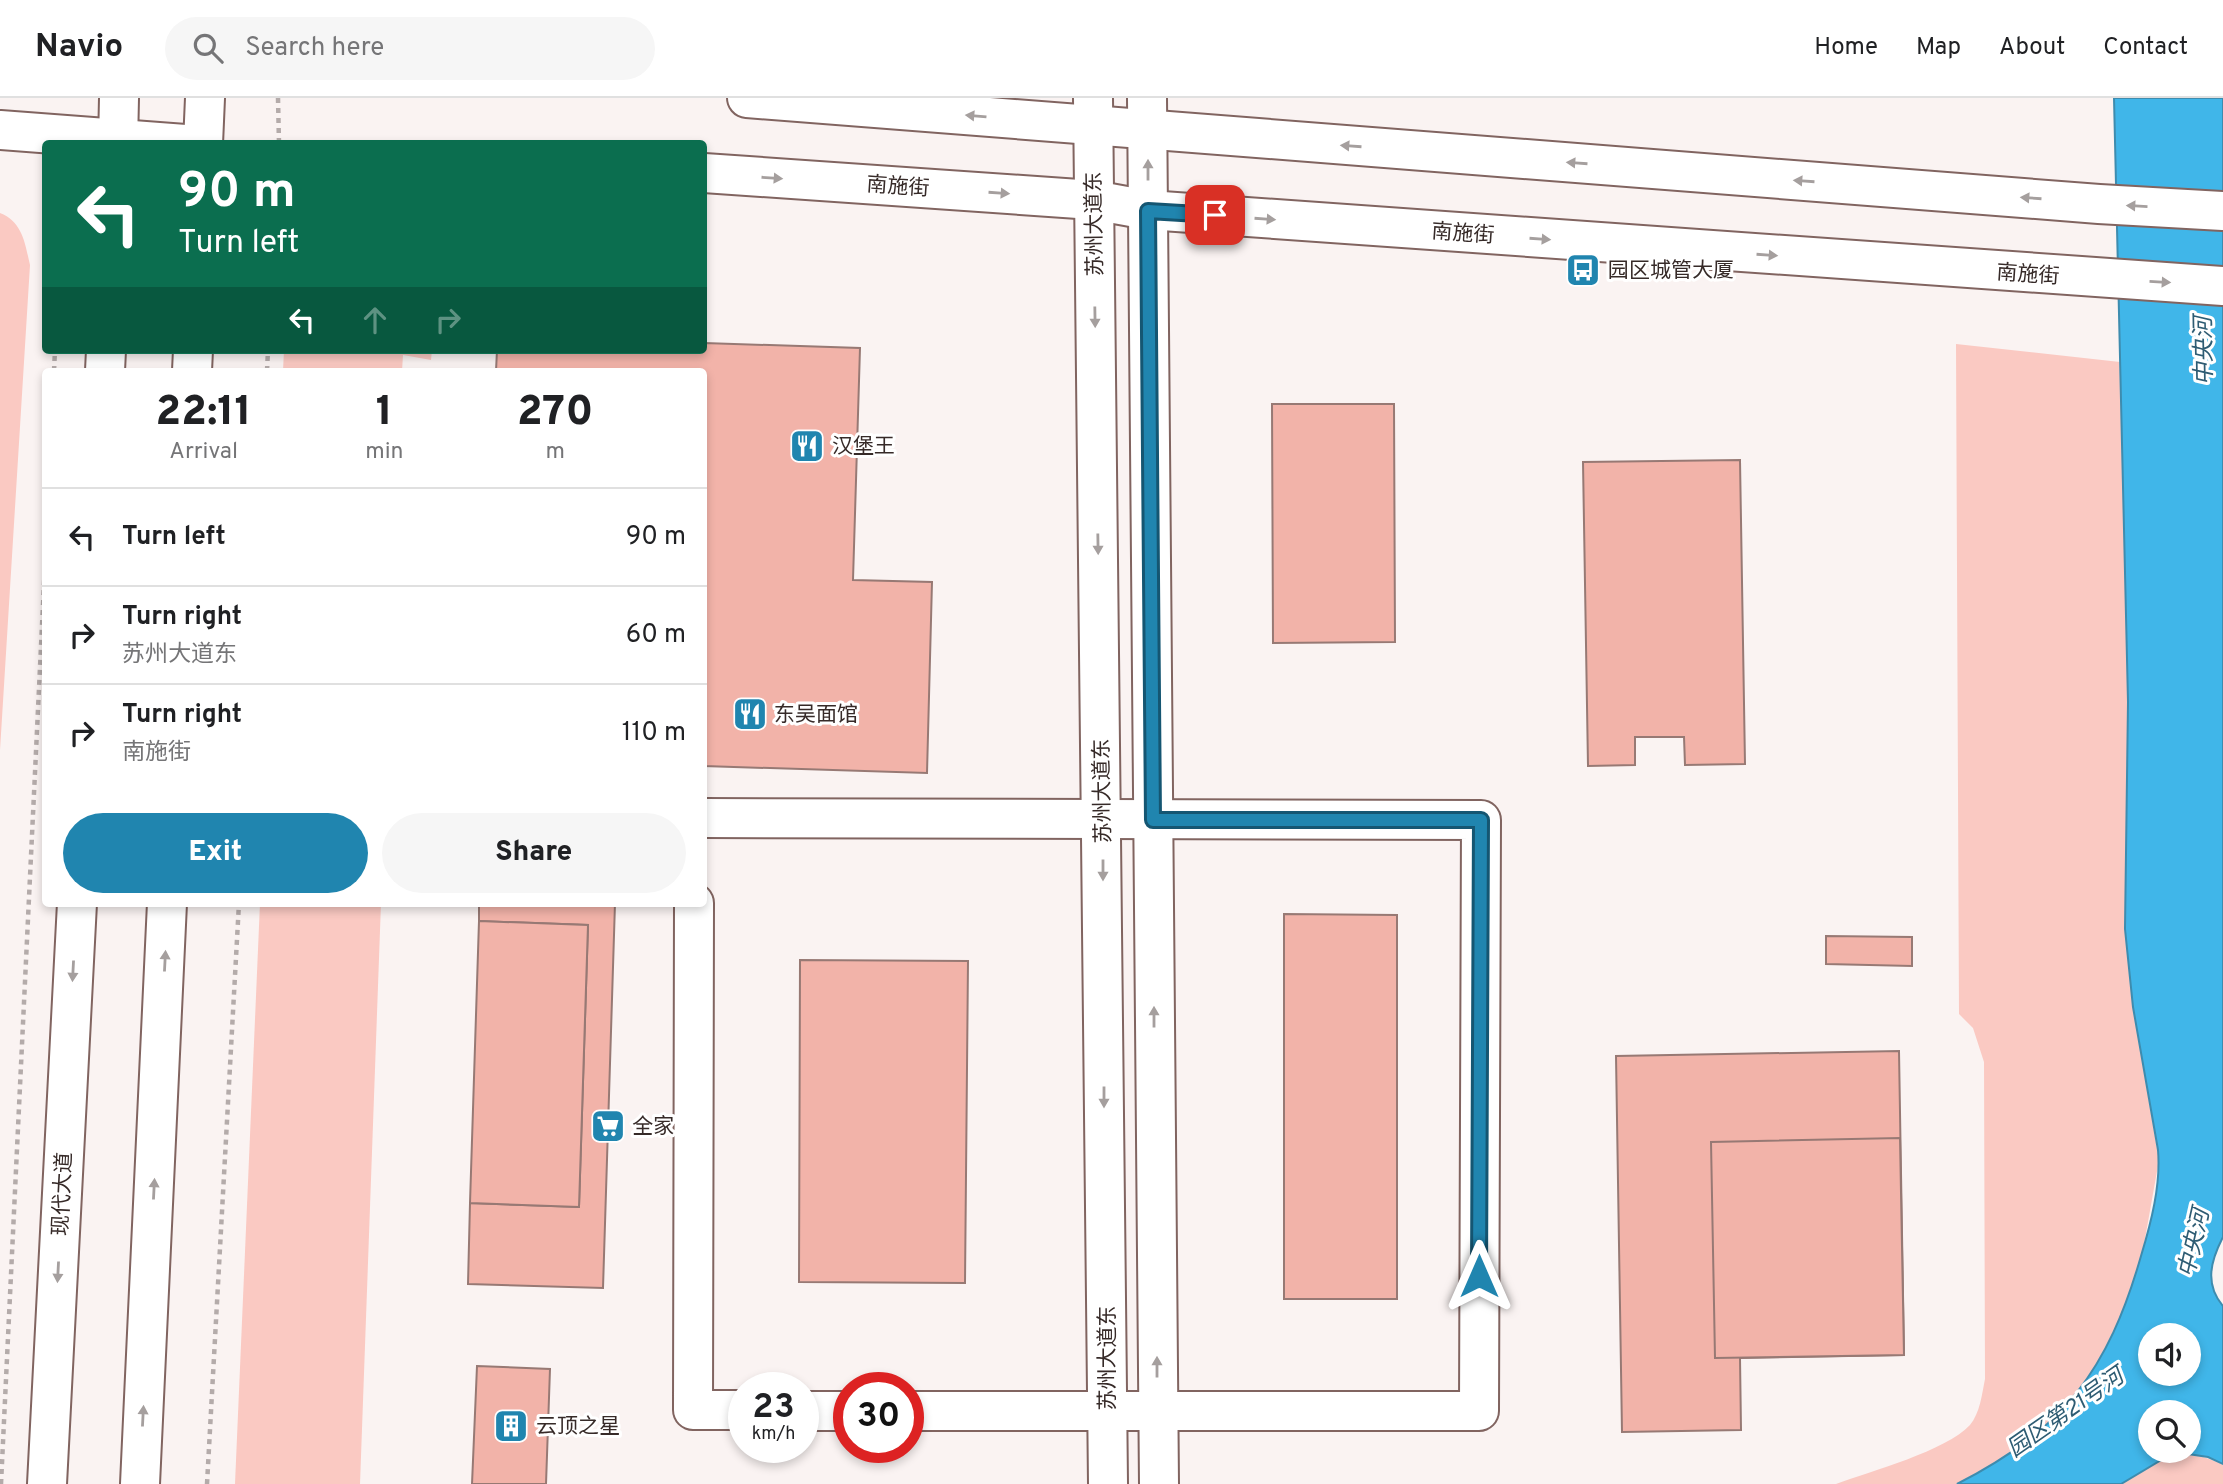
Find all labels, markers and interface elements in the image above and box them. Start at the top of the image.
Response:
search box [165,17,655,80]
text: Navio [35,27,123,69]
icon: search [189,29,227,67]
text: Search here [245,32,384,65]
text: Home [1814,33,1878,63]
text: Map [1916,33,1961,63]
text: About [1999,33,2065,63]
text: Contact [2103,33,2188,63]
one-way arrow [965,111,987,122]
one-way arrow [1339,140,1361,151]
one-way arrow [1566,157,1588,168]
one-way arrow [1142,159,1154,181]
text: 90 m [178,163,296,225]
icon: left [63,168,154,259]
street label: 苏州大道东 [1081,171,1110,277]
street label: 南施街 [866,172,930,203]
one-way arrow [761,173,783,184]
one-way arrow [1793,175,1815,186]
pin [1185,185,1245,245]
one-way arrow [988,188,1010,199]
one-way arrow [2020,192,2042,203]
icon: arrive [1196,196,1234,234]
one-way arrow [2125,200,2147,211]
one-way arrow [1254,214,1276,225]
street label: 南施街 [1431,219,1495,250]
text: Turn left [178,224,299,264]
one-way arrow [1530,234,1552,245]
one-way arrow [1757,250,1779,261]
bus stop icon: 园区城管大厦 [1564,251,1602,289]
place label: 园区城管大厦 [1608,258,1734,285]
street label: 南施街 [1996,260,2060,291]
one-way arrow [2149,277,2171,288]
icon: left [283,301,321,339]
icon: ahead [356,301,394,339]
icon: right [429,301,467,339]
one-way arrow [1089,306,1100,328]
water label: 中央河 [2190,312,2221,386]
text: 22:11 [156,387,252,440]
text: 1 [376,387,393,440]
text: 270 [517,387,593,440]
restaurant icon: 汉堡王 [788,427,826,465]
place label: 汉堡王 [832,434,895,461]
text: Arrival [169,438,238,467]
text: min [365,438,404,467]
text: m [546,438,565,467]
icon: left [63,518,101,556]
text: Turn left [122,521,226,554]
text: 90 m [626,521,686,554]
one-way arrow [1092,534,1104,556]
text: Turn right [122,601,242,634]
icon: right [63,616,101,654]
text: 60 m [626,619,686,652]
text: 苏州大道东 [122,641,237,670]
restaurant icon: 东吴面馆 [731,695,769,733]
text: Turn right [122,699,242,732]
place label: 东吴面馆 [774,702,858,729]
icon: right [63,714,101,752]
text: 110 m [622,717,686,750]
street label: 苏州大道东 [1089,738,1118,844]
text: 南施街 [122,739,191,768]
button: Exit [63,813,368,893]
button: Share [382,813,686,893]
one-way arrow [1097,859,1108,881]
one-way arrow [159,950,170,972]
one-way arrow [68,960,79,982]
one-way arrow [1149,1006,1160,1028]
one-way arrow [1099,1087,1110,1109]
supermarket icon: 全家 [589,1107,627,1145]
place label: 全家 [632,1114,674,1141]
street label: 现代大道 [48,1151,79,1237]
one-way arrow [148,1177,159,1199]
water label: 中央河 [2174,1203,2218,1280]
position arrow [1442,1239,1516,1313]
one-way arrow [52,1261,63,1283]
street label: 苏州大道东 [1095,1306,1122,1411]
map controls [2138,1323,2201,1463]
button: sound [2138,1323,2201,1386]
one-way arrow [1152,1356,1163,1378]
water label: 园区第21号河 [2002,1361,2134,1465]
speed limit sign: 30 [833,1372,924,1463]
text: 23 [752,1386,795,1430]
button: search [2138,1400,2201,1463]
one-way arrow [138,1405,149,1427]
building icon: 云顶之星 [492,1407,530,1445]
place label: 云顶之星 [536,1414,620,1441]
text: km/h [752,1423,795,1446]

